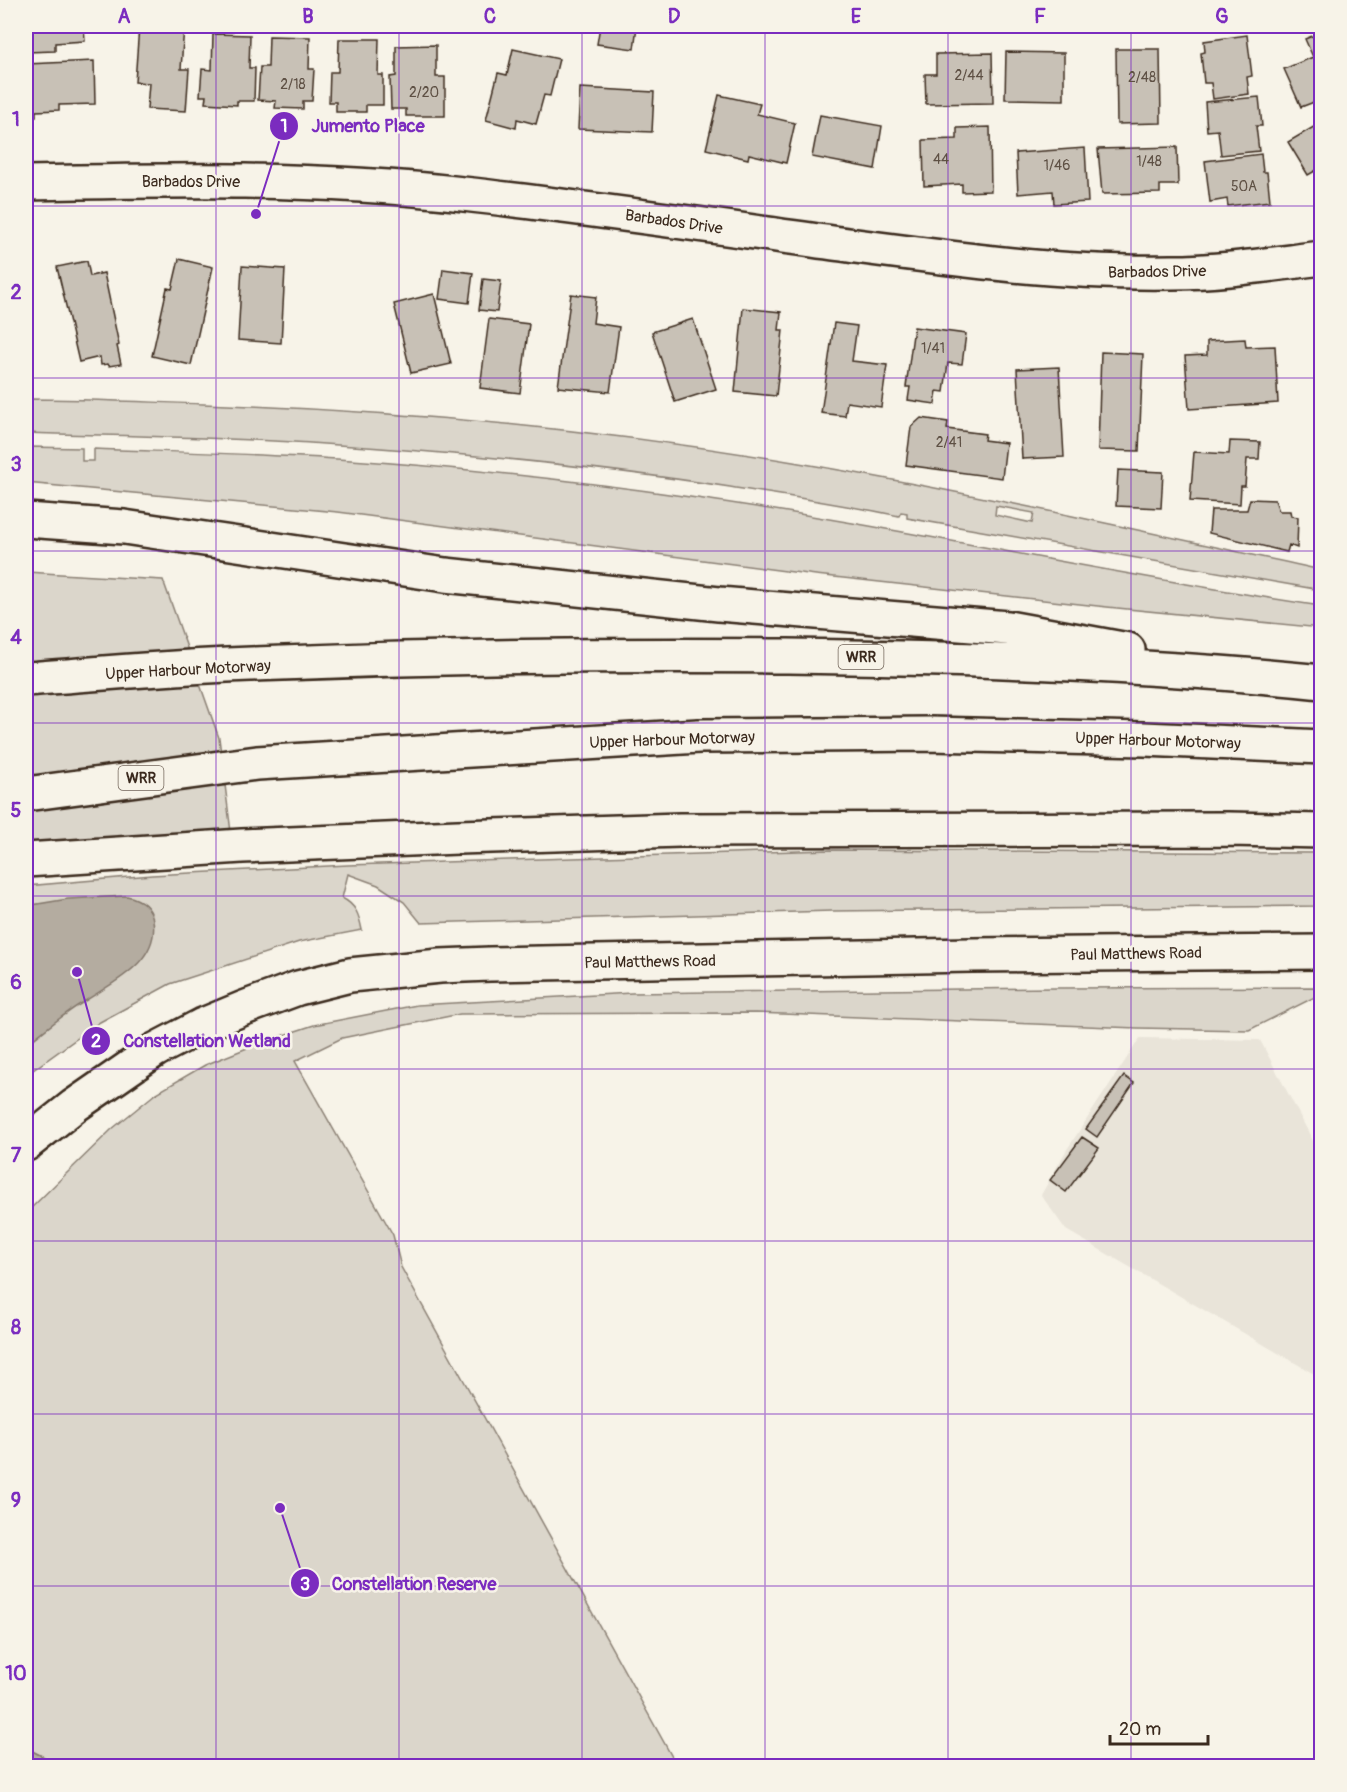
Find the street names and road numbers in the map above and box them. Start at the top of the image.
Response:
street label: Barbados Drive [142,172,240,192]
street label: Barbados Drive [624,205,724,239]
street label: Barbados Drive [1108,261,1206,283]
road number: WRR [838,645,884,669]
street label: Upper Harbour Motorway [105,656,271,684]
street label: Upper Harbour Motorway [589,727,755,753]
street label: Upper Harbour Motorway [1075,728,1241,754]
road number: WRR [118,766,164,790]
street label: Paul Matthews Road [1070,943,1202,965]
street label: Paul Matthews Road [584,951,716,973]

